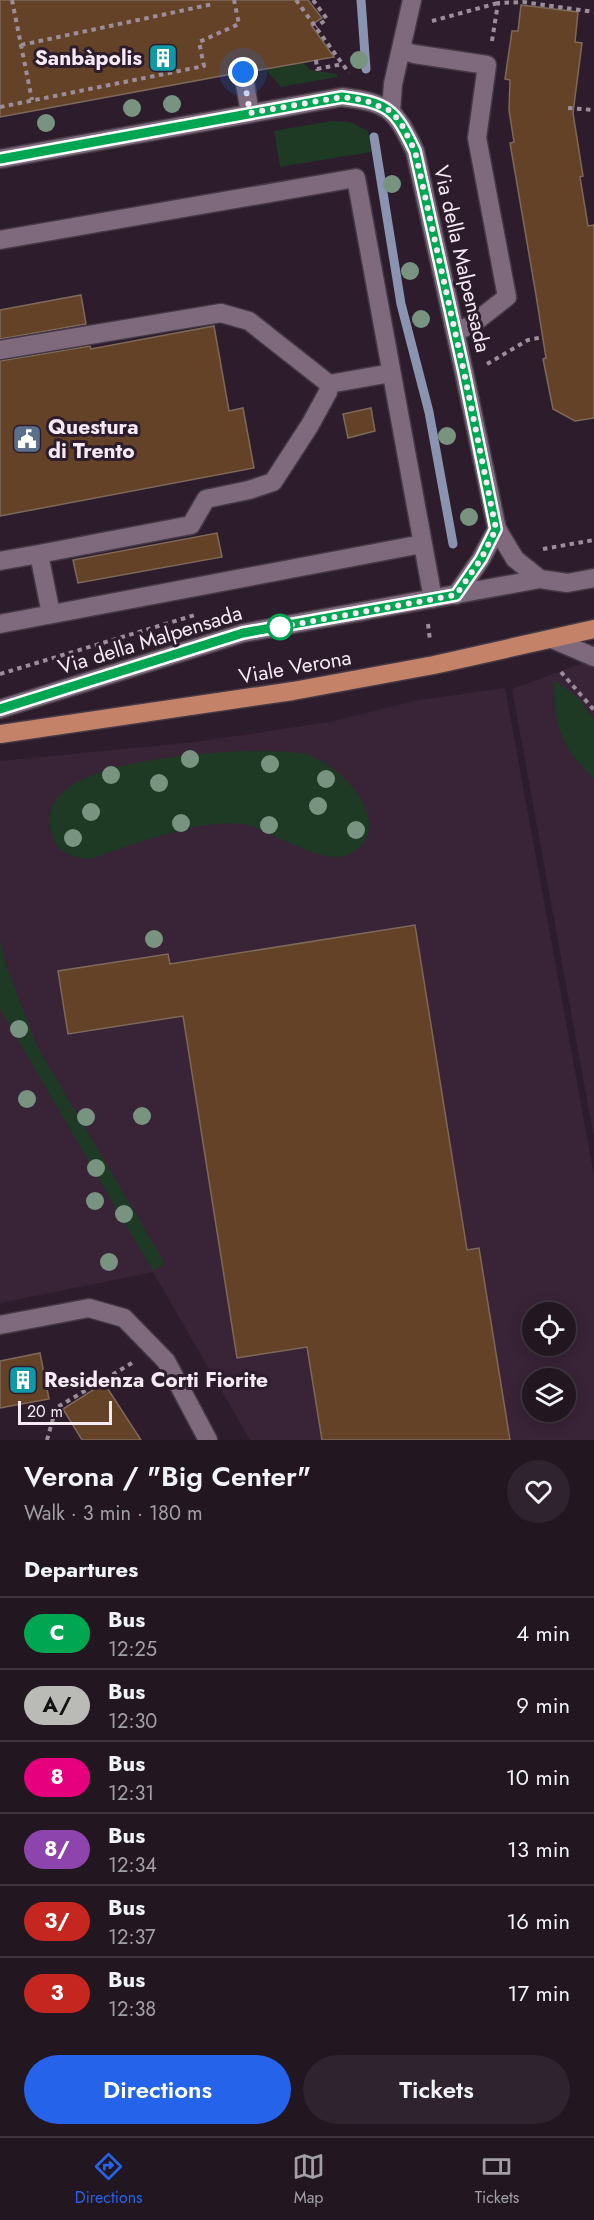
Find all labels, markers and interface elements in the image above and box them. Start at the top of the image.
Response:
building icon: Sanbàpolis [147,42,179,74]
place label: Sanbàpolis [35,43,142,73]
your location [228,57,258,87]
street label: Via della Malpensada [426,163,498,355]
place label: Questura di Trento [48,412,139,466]
public building icon: Questura di Trento [11,423,43,455]
street label: Via della Malpensada [54,598,246,682]
unlabelled marker [267,614,293,640]
street label: Viale Verona [236,642,354,692]
map controls [522,1302,576,1422]
button: locate [522,1302,576,1356]
building icon: Residenza Corti Fiorite [7,1364,39,1396]
place label: Residenza Corti Fiorite [44,1365,268,1395]
button: layers [522,1368,576,1422]
scale bar [18,1398,112,1426]
text: 20 m [27,1400,63,1423]
text: Verona / "Big Center" [24,1456,311,1497]
button: heart [507,1460,570,1523]
text: Walk · 3 min · 180 m [24,1499,203,1528]
text: Departures [24,1553,138,1585]
text: Bus [108,1603,145,1635]
text: 4 min [516,1617,570,1649]
text: C [50,1618,64,1648]
text: 12:25 [108,1635,157,1664]
text: Bus [108,1675,145,1707]
text: 9 min [516,1689,570,1721]
text: A/ [43,1690,71,1720]
text: 12:30 [108,1707,157,1736]
text: Bus [108,1747,145,1779]
text: 10 min [506,1761,570,1793]
text: 8 [50,1762,64,1792]
text: 12:31 [108,1779,154,1808]
text: Bus [108,1819,145,1851]
text: 13 min [507,1833,570,1865]
text: 8/ [44,1834,70,1864]
text: 12:34 [108,1851,157,1880]
text: Bus [108,1891,145,1923]
text: 16 min [506,1905,570,1937]
text: 3/ [44,1906,70,1936]
text: 12:37 [108,1923,156,1952]
text: Bus [108,1963,145,1995]
text: 17 min [508,1977,570,2009]
text: 3 [50,1978,64,2008]
text: 12:38 [108,1995,156,2024]
button: Directions [24,2055,291,2124]
button: Tickets [303,2055,570,2124]
tab: Directions [75,2150,143,2209]
tab: Map [292,2150,325,2209]
tab: Tickets [475,2150,519,2209]

